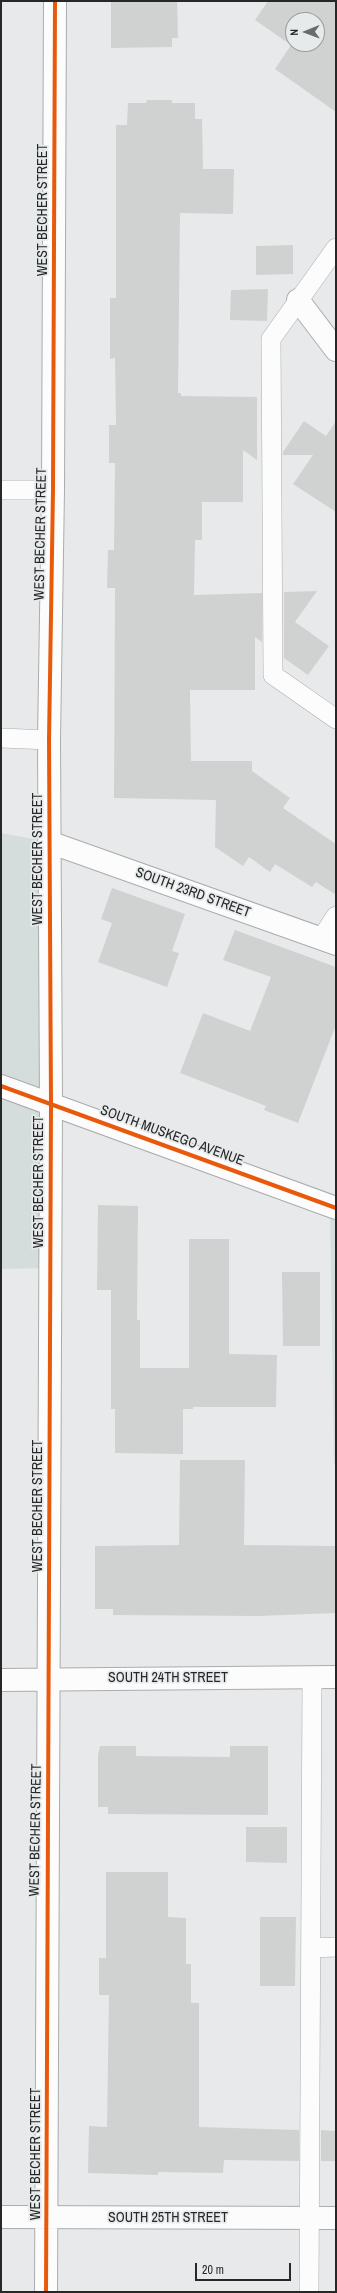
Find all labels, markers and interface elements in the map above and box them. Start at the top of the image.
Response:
north arrow [285,12,325,52]
text: N [287,29,301,36]
street label: WEST BECHER STREET [35,144,51,276]
street label: WEST BECHER STREET [31,468,51,600]
street label: WEST BECHER STREET [30,793,46,925]
street label: SOUTH 23RD STREET [133,864,253,922]
street label: SOUTH MUSKEGO AVENUE [98,1102,246,1170]
street label: WEST BECHER STREET [31,1116,47,1248]
street label: WEST BECHER STREET [30,1440,46,1572]
street label: SOUTH 24TH STREET [108,1670,228,1686]
street label: WEST BECHER STREET [26,1764,46,1896]
street label: WEST BECHER STREET [28,2088,44,2220]
street label: SOUTH 25TH STREET [108,2210,228,2226]
scale bar [197,2255,293,2281]
text: 20 m [202,2262,224,2278]

